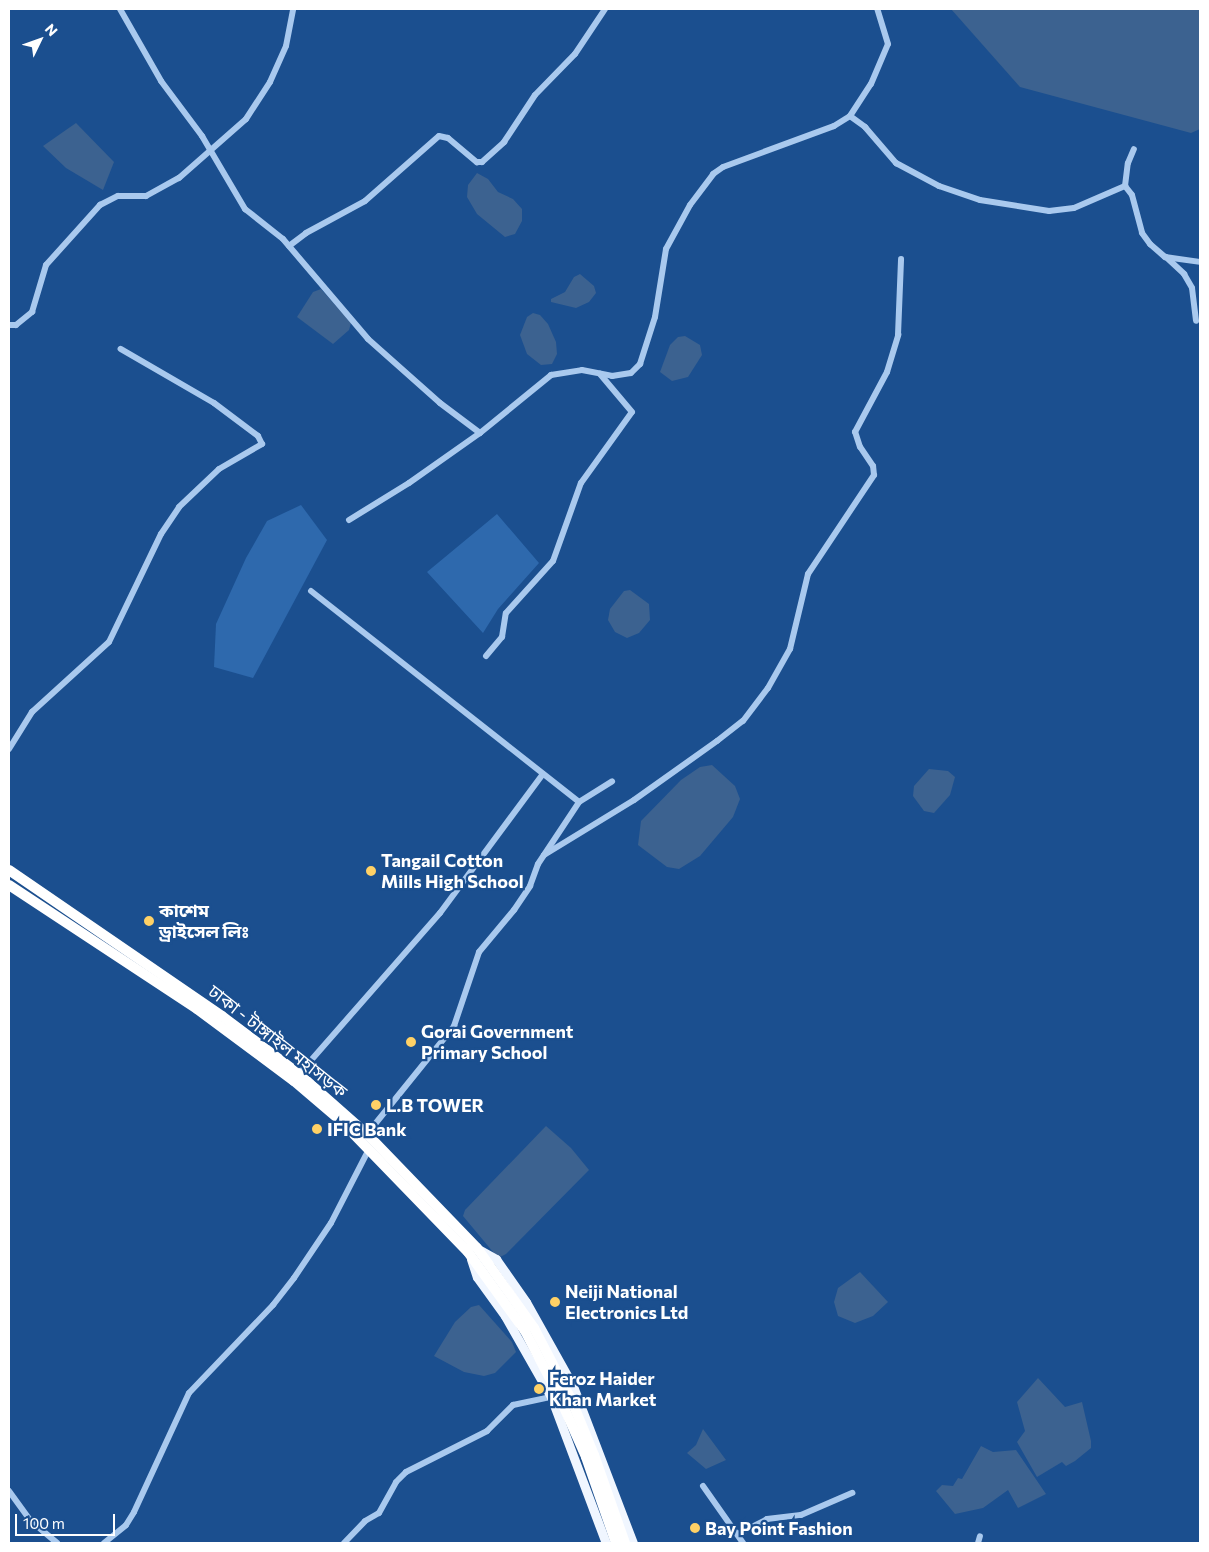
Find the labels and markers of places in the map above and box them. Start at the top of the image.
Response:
place label: Tangail Cotton Mills High School [381,850,524,892]
marker: Tangail Cotton Mills High School [365,865,377,877]
place label: কাশেম ড্রাইসেল লিঃ [159,900,249,942]
marker: কাশেম ড্রাইসেল লিঃ [143,915,155,927]
place label: Gorai Government Primary School [421,1021,573,1064]
marker: Gorai Government Primary School [405,1036,417,1048]
place label: L.B TOWER [386,1094,484,1116]
marker: L.B TOWER [370,1099,382,1111]
place label: IFIC Bank [327,1118,407,1140]
marker: IFIC Bank [311,1123,323,1135]
place label: Neiji National Electronics Ltd [565,1281,688,1324]
marker: Neiji National Electronics Ltd [549,1296,561,1308]
place label: Feroz Haider Khan Market [549,1368,656,1410]
marker: Feroz Haider Khan Market [533,1383,545,1395]
place label: Bay Point Fashion [705,1517,853,1539]
marker: Bay Point Fashion [689,1522,701,1534]

